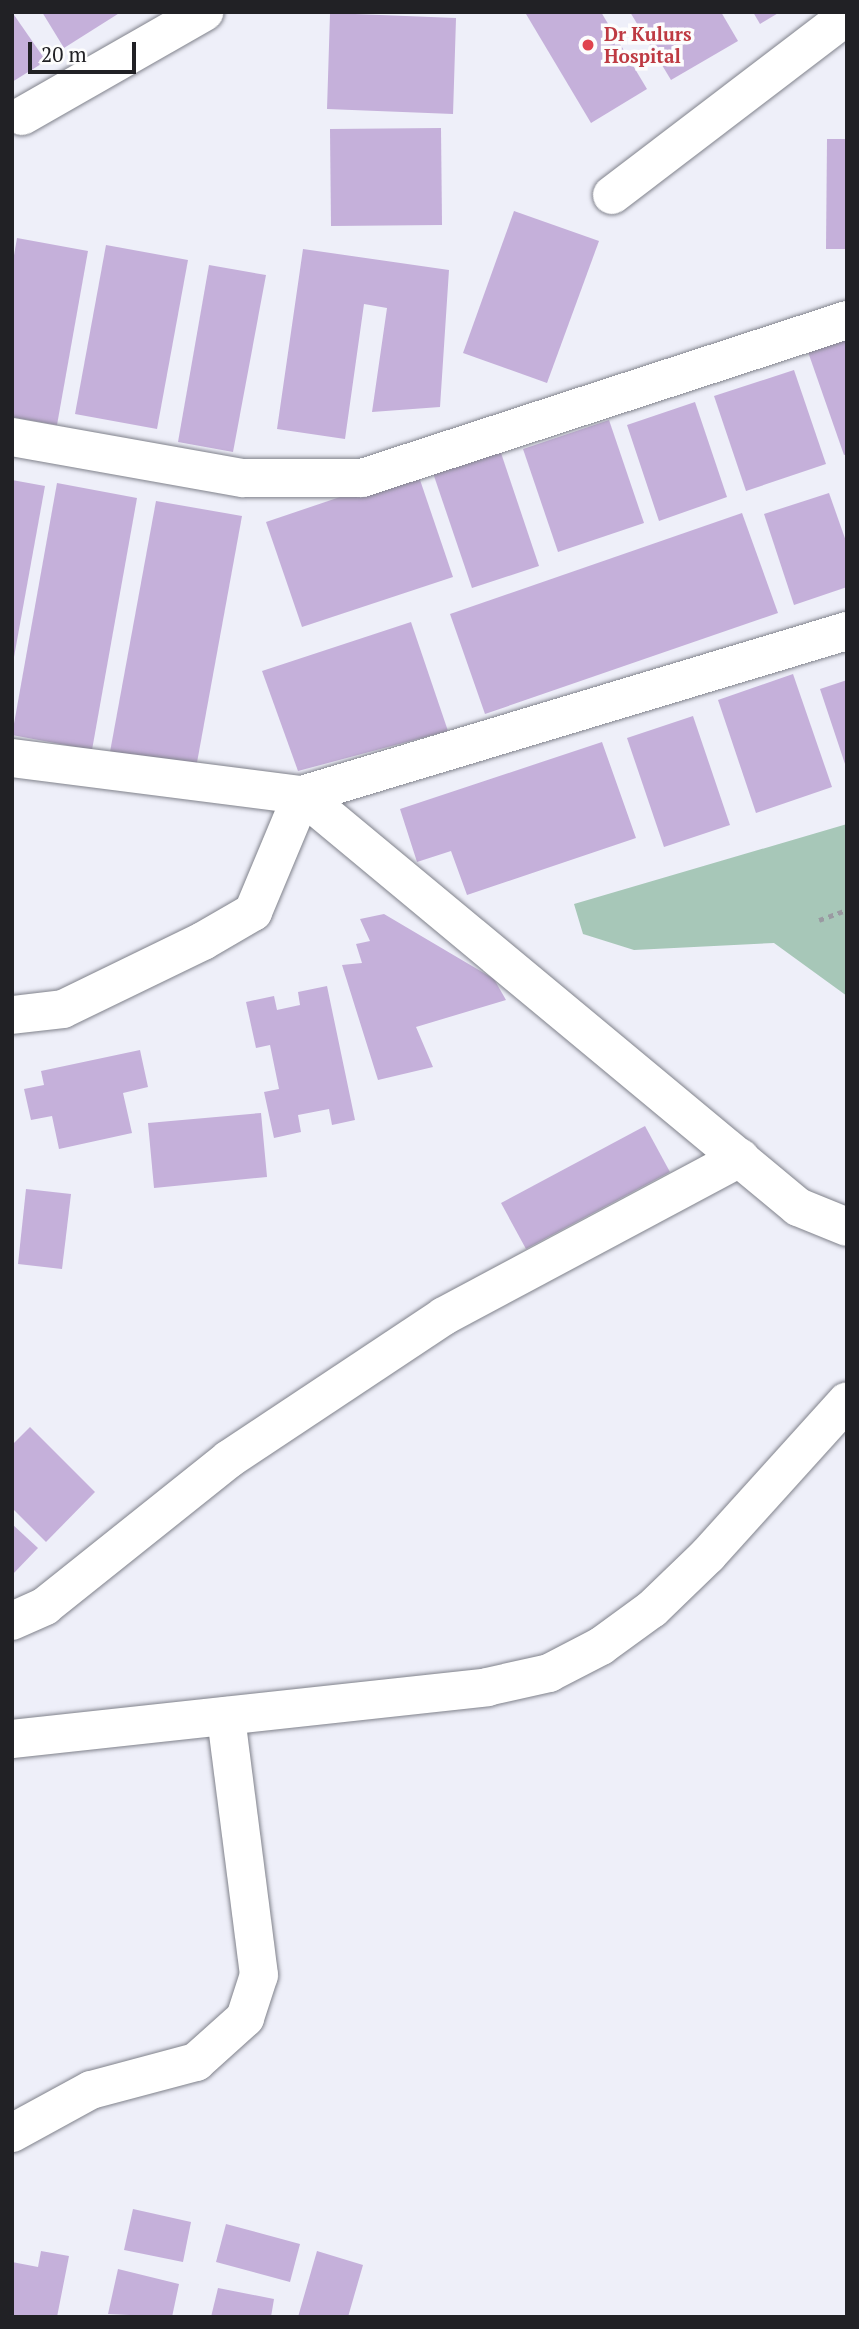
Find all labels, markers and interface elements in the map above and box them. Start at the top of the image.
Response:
place label: Dr Kulurs Hospital [604,23,692,67]
scale bar [32,28,140,72]
marker: Dr Kulurs Hospital [578,35,598,55]
text: 20 m [41,40,87,68]

